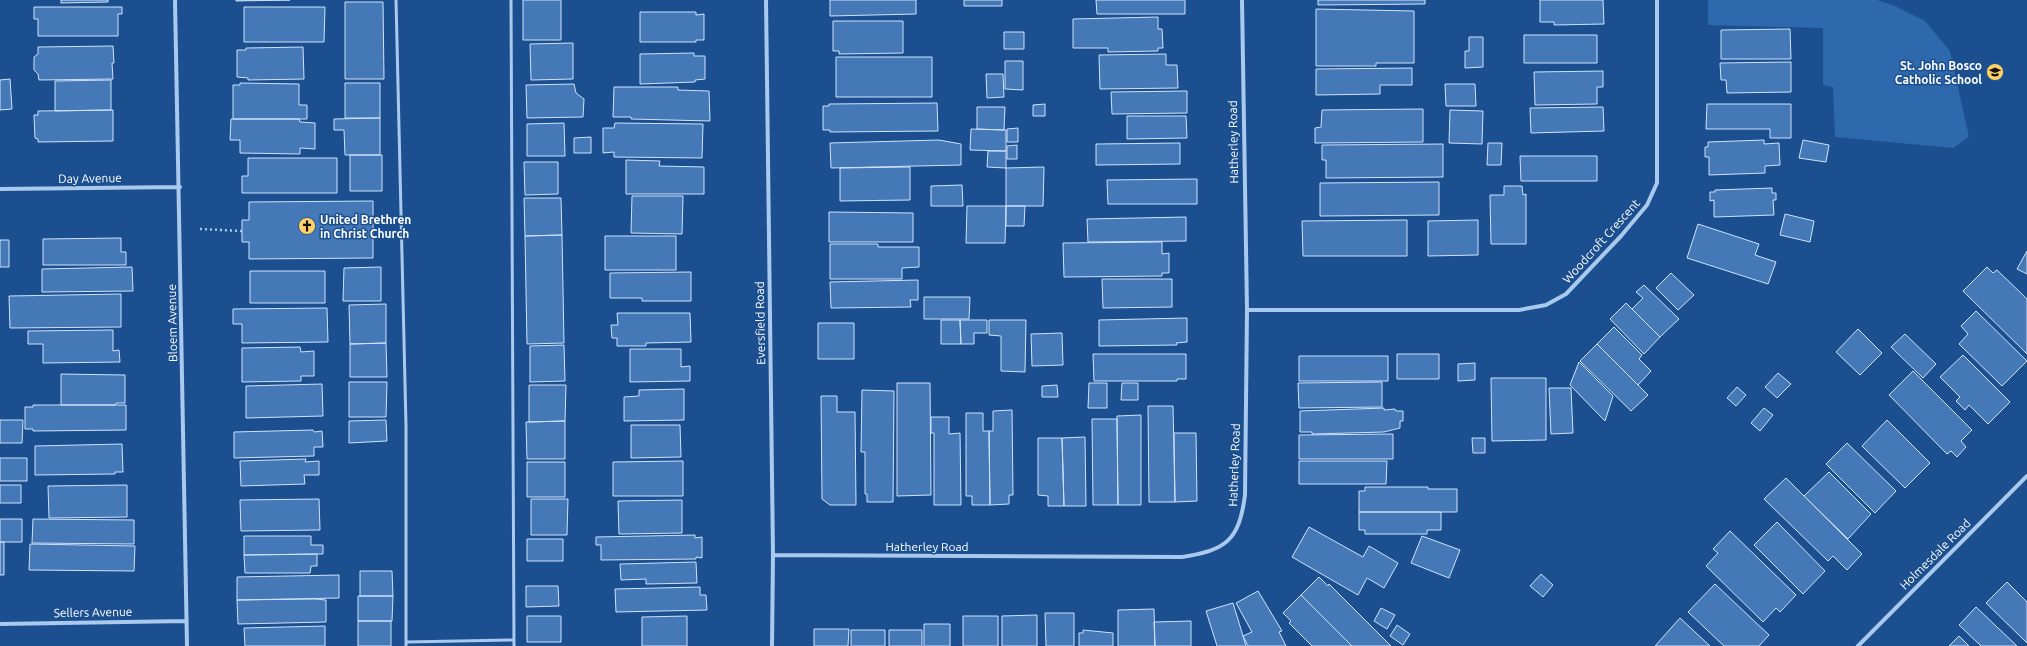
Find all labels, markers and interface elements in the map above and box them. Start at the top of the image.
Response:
place label: St. John Bosco Catholic School [1895,59,1982,86]
school or university icon: St. John Bosco Catholic School [1985,62,2005,82]
street label: Hatherley Road [1226,100,1240,184]
street label: Day Avenue [58,171,122,185]
street label: Woodcroft Crescent [1560,196,1642,286]
place label: United Brethren in Christ Church [320,213,411,240]
church icon: United Brethren in Christ Church [297,216,317,236]
street label: Eversfield Road [753,281,767,365]
street label: Bloem Avenue [165,284,179,362]
street label: Hatherley Road [1226,423,1242,507]
street label: Holmesdale Road [1897,516,1973,592]
street label: Hatherley Road [885,540,969,553]
street label: Sellers Avenue [54,605,132,619]

